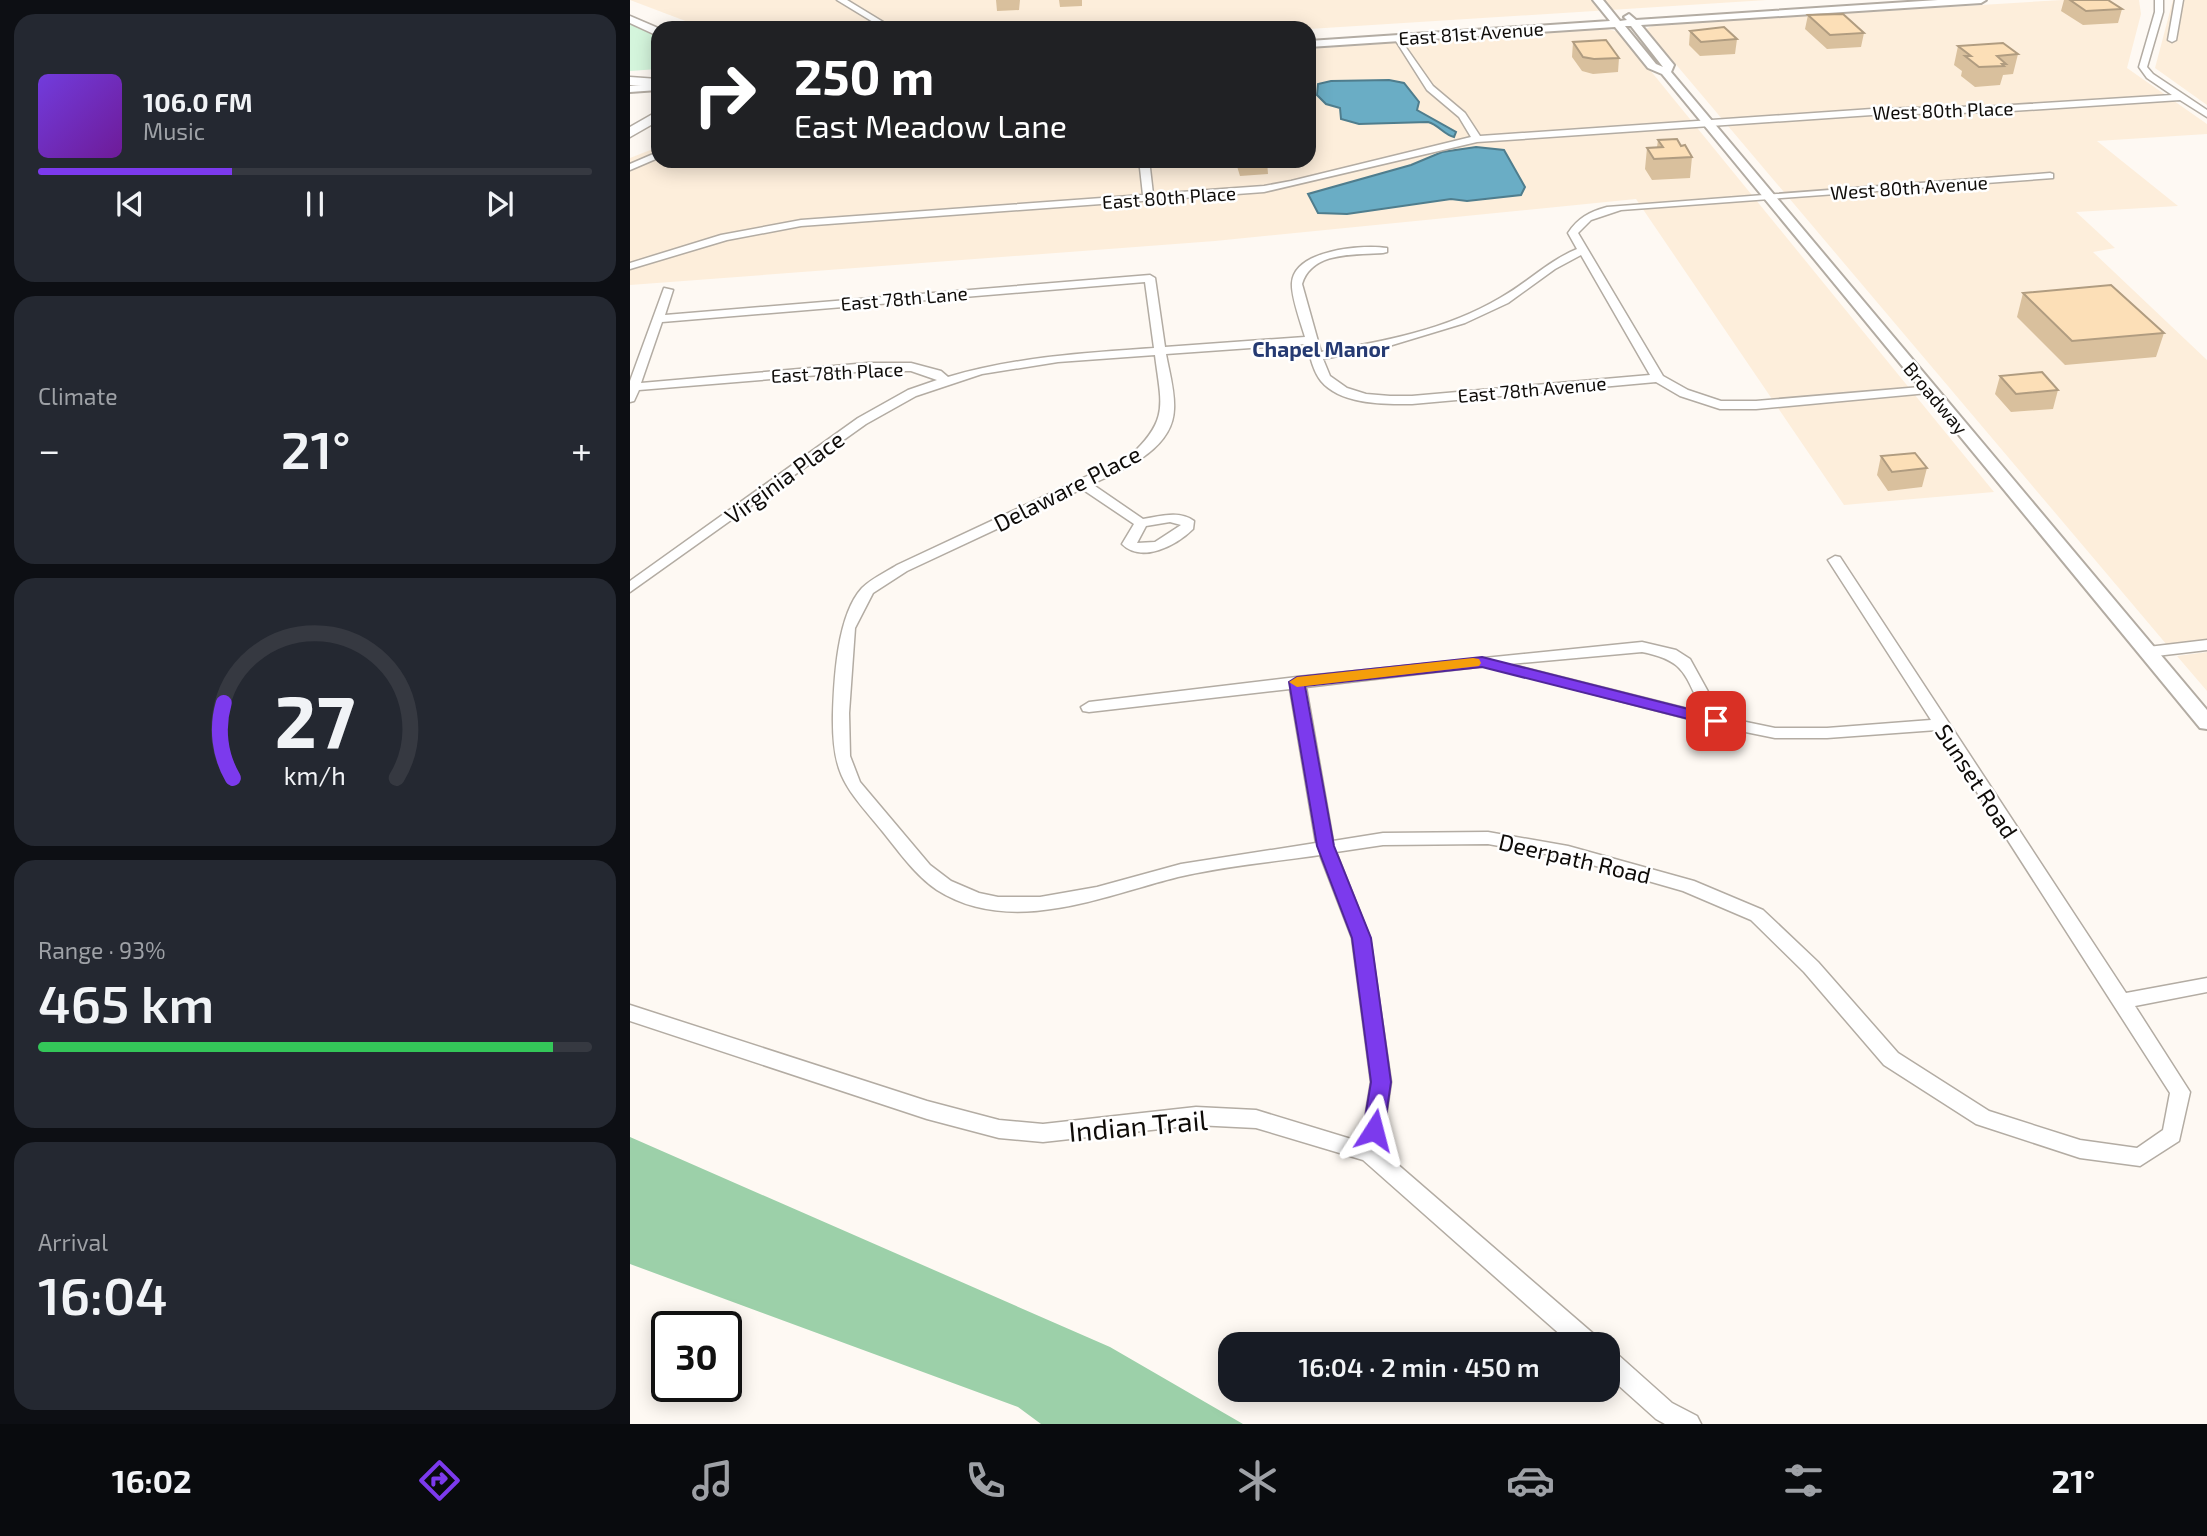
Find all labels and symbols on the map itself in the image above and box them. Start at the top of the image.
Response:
street label: East 81st Avenue [1398,16,1544,50]
street label: West 80th Place [1872,96,2014,124]
street label: West 80th Avenue [1830,170,1988,204]
street label: East 80th Place [1101,181,1237,213]
street label: East 78th Lane [840,281,968,315]
district label: Chapel Manor [1252,336,1390,361]
street label: East 78th Place [770,357,904,387]
street label: Broadway [1899,357,1973,439]
street label: East 78th Avenue [1457,371,1607,407]
street label: Virginia Place [719,424,849,530]
street label: Delaware Place [989,439,1145,537]
pin [1686,691,1746,751]
street label: Sunset Road [1930,719,2024,843]
street label: Deerpath Road [1496,827,1654,889]
position arrow [1337,1093,1411,1167]
street label: Indian Trail [1067,1102,1210,1148]
speed limit sign: 30 [651,1311,742,1402]

